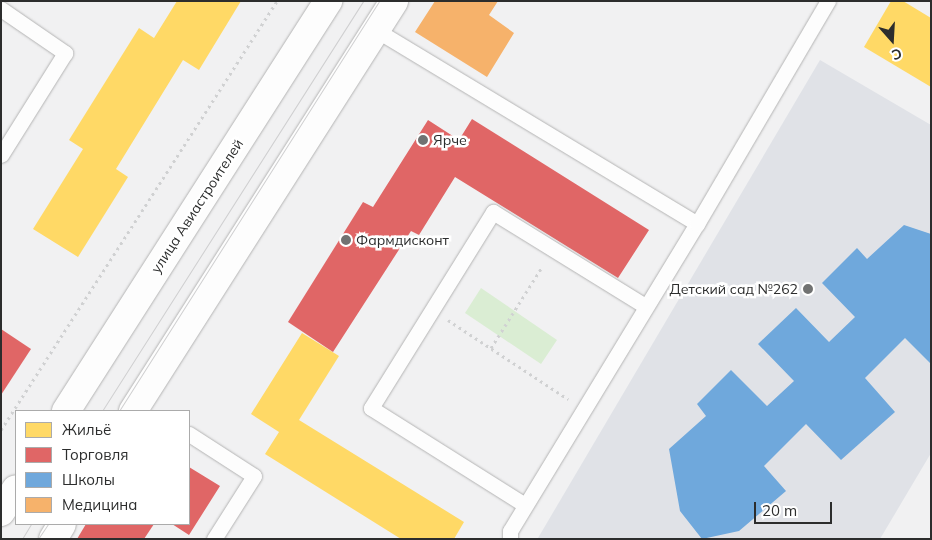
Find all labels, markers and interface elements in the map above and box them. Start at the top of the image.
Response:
north arrow [867,15,917,65]
text: С [889,44,904,64]
place label: Ярче [433,132,467,148]
marker: Ярче [417,134,429,146]
street label: улица Авиастроителей [147,136,247,276]
place label: Фармдисконт [356,232,449,248]
marker: Фармдисконт [340,234,352,246]
place label: Детский сад №262 [670,281,798,297]
marker: Детский сад №262 [802,283,814,295]
legend [15,410,190,525]
text: Жильё [62,420,111,439]
text: Торговля [62,445,129,464]
text: Школы [62,470,115,489]
scale bar [757,492,834,524]
text: Медицина [62,495,137,514]
text: 20 m [762,501,797,520]

